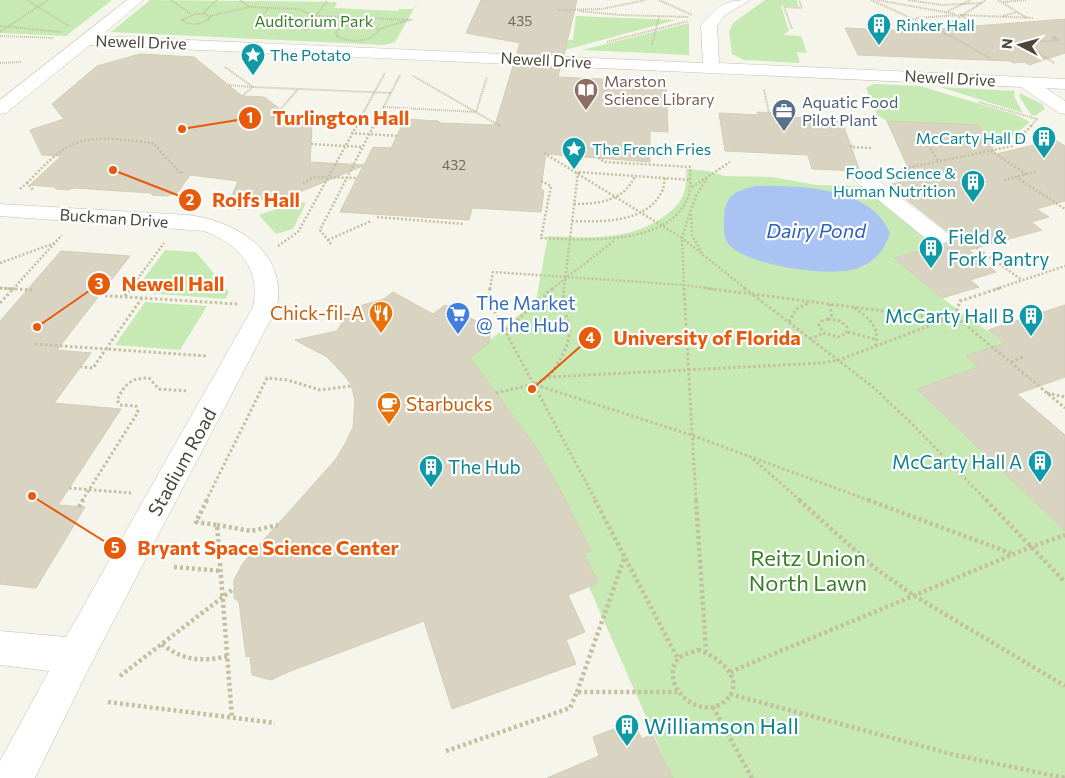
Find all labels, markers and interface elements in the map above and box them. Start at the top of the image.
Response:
park label: Auditorium Park [254,11,374,30]
house number: 435 [508,12,532,29]
building icon: Rinker Hall [866,12,892,46]
place label: Rinker Hall [896,15,975,34]
north arrow [995,20,1045,70]
street label: Newell Drive [95,30,187,53]
text: N [998,37,1016,50]
place icon: The Potato [240,42,266,76]
place label: The Potato [270,45,351,64]
street label: Newell Drive [500,48,592,71]
street label: Newell Drive [904,66,996,89]
place label: Marston Science Library [604,71,714,108]
library icon: Marston Science Library [573,77,599,111]
place label: Aquatic Food Pilot Plant [802,92,898,129]
office icon: Aquatic Food Pilot Plant [771,98,797,132]
callout: Turlington Hall [237,100,420,135]
text: Turlington Hall [272,105,410,129]
text: 1 [247,108,253,126]
building icon: McCarty Hall D [1031,125,1057,159]
place label: McCarty Hall D [916,128,1026,147]
place icon: The French Fries [561,136,587,170]
place label: The French Fries [592,139,711,158]
house number: 432 [442,156,466,173]
place label: Food Science & Human Nutrition [833,163,956,200]
building icon: Food Science & Human Nutrition [960,169,986,203]
callout: Rolfs Hall [177,183,310,218]
text: Rolfs Hall [212,187,300,211]
text: 2 [186,190,194,208]
street label: Buckman Drive [59,204,169,231]
water label: Dairy Pond [766,218,867,242]
place label: Field & Fork Pantry [948,225,1049,270]
building icon: Field & Fork Pantry [918,235,944,269]
callout: Newell Hall [86,267,234,302]
text: Newell Hall [121,271,225,295]
text: 3 [95,274,104,292]
place label: The Market @ The Hub [476,291,576,336]
restaurant icon: Chick-fil-A [368,300,394,334]
place label: Chick-fil-A [270,301,364,324]
supermarket icon: The Market @ The Hub [445,301,471,335]
building icon: McCarty Hall B [1018,303,1044,337]
place label: McCarty Hall B [885,304,1014,327]
callout: University of Florida [578,320,811,355]
text: University of Florida [613,325,801,349]
text: 4 [585,328,595,346]
cafe icon: Starbucks [376,391,402,425]
place label: Starbucks [406,392,492,415]
street label: Stadium Road [142,404,221,520]
building icon: McCarty Hall A [1027,449,1053,483]
place label: McCarty Hall A [892,450,1022,473]
building icon: The Hub [418,454,444,488]
place label: The Hub [448,455,521,478]
callout: Bryant Space Science Center [103,530,409,565]
text: Bryant Space Science Center [137,535,399,559]
text: 5 [111,538,120,556]
park label: Reitz Union North Lawn [749,544,867,596]
place label: Williamson Hall [644,712,799,739]
building icon: Williamson Hall [614,713,640,747]

